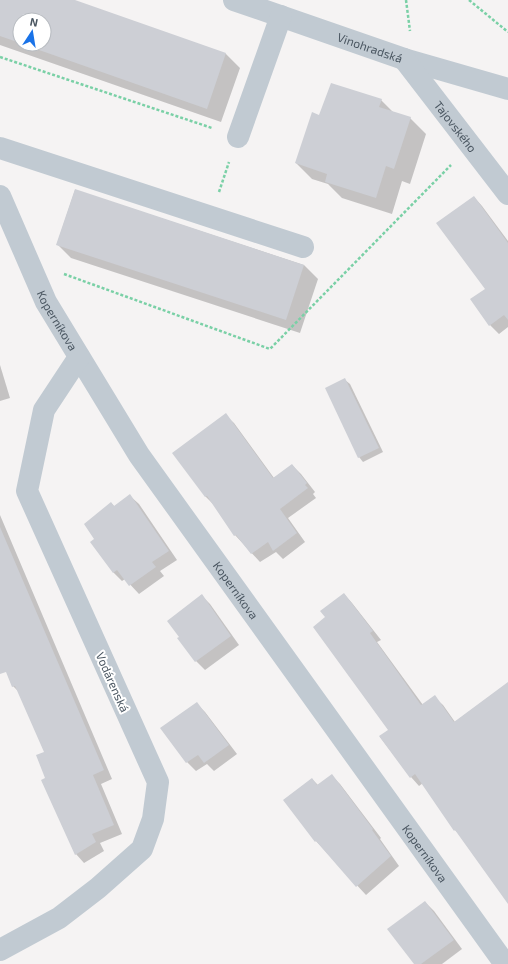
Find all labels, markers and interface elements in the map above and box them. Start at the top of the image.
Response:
north arrow [12,12,52,52]
text: N [29,15,39,29]
street label: Vinohradská [336,29,405,65]
street label: Tajovského [432,98,480,155]
street label: Koperníkova [35,288,81,353]
street label: Koperníkova [211,559,262,622]
street label: Vodárenská [94,650,132,714]
street label: Koperníkova [400,822,451,885]

